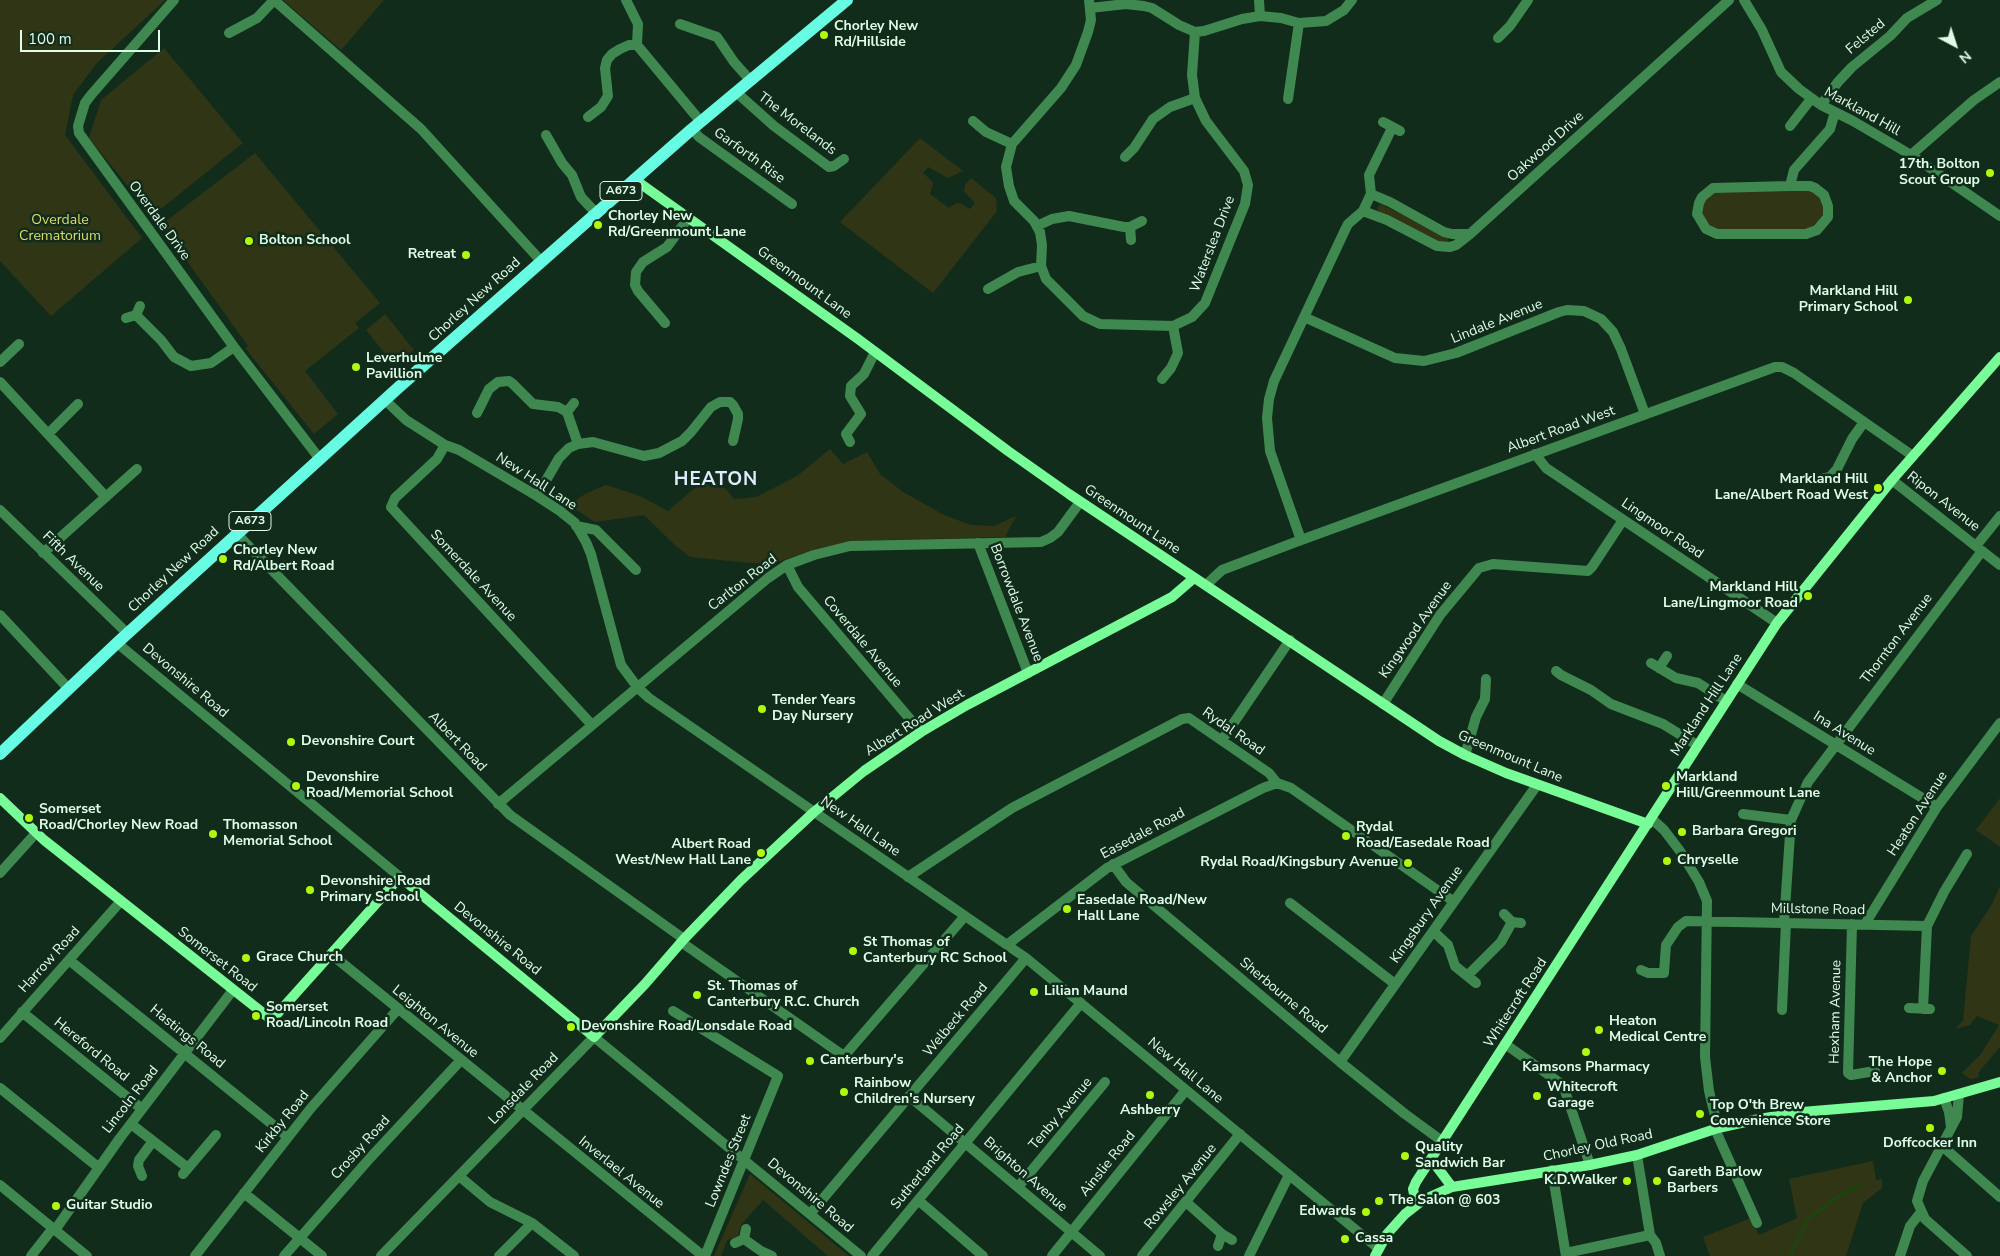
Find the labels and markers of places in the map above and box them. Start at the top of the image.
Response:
place label: Chorley New Rd/Hillside [834,19,918,52]
marker: Chorley New Rd/Hillside [818,29,830,41]
place label: 17th. Bolton Scout Group [1899,157,1980,190]
marker: 17th. Bolton Scout Group [1984,167,1996,179]
place label: Chorley New Rd/Greenmount Lane [608,209,746,242]
marker: Chorley New Rd/Greenmount Lane [592,219,604,231]
place label: Bolton School [259,233,351,249]
marker: Bolton School [243,235,255,247]
place label: Retreat [408,247,456,263]
marker: Retreat [460,249,472,261]
place label: Markland Hill Primary School [1799,284,1898,316]
marker: Markland Hill Primary School [1902,294,1914,306]
place label: Leverhulme Pavillion [366,351,442,384]
marker: Leverhulme Pavillion [350,361,362,373]
place label: Markland Hill Lane/Albert Road West [1715,472,1868,504]
marker: Markland Hill Lane/Albert Road West [1872,482,1884,494]
place label: Chorley New Rd/Albert Road [233,543,334,576]
marker: Chorley New Rd/Albert Road [217,553,229,565]
place label: Markland Hill Lane/Lingmoor Road [1663,580,1798,612]
marker: Markland Hill Lane/Lingmoor Road [1802,590,1814,602]
place label: Tender Years Day Nursery [772,693,856,726]
marker: Tender Years Day Nursery [756,703,768,715]
place label: Devonshire Court [301,734,414,750]
marker: Devonshire Court [285,736,297,748]
place label: Devonshire Road/Memorial School [306,770,453,802]
place label: Markland Hill/Greenmount Lane [1676,770,1820,802]
marker: Devonshire Road/Memorial School [290,780,302,792]
marker: Markland Hill/Greenmount Lane [1660,780,1672,792]
place label: Somerset Road/Chorley New Road [39,802,198,834]
marker: Somerset Road/Chorley New Road [23,812,35,824]
place label: Thomasson Memorial School [223,818,332,850]
place label: Rydal Road/Easedale Road [1356,820,1490,852]
place label: Barbara Gregori [1692,824,1797,840]
marker: Barbara Gregori [1676,826,1688,838]
marker: Thomasson Memorial School [207,828,219,840]
marker: Rydal Road/Easedale Road [1340,830,1352,842]
place label: Albert Road West/New Hall Lane [615,837,751,870]
marker: Albert Road West/New Hall Lane [755,847,767,859]
place label: Chryselle [1677,853,1739,869]
place label: Rydal Road/Kingsbury Avenue [1200,855,1398,871]
marker: Chryselle [1661,855,1673,867]
marker: Rydal Road/Kingsbury Avenue [1402,857,1414,869]
place label: Devonshire Road Primary School [320,874,431,906]
marker: Devonshire Road Primary School [304,884,316,896]
place label: Easedale Road/New Hall Lane [1077,893,1207,926]
marker: Easedale Road/New Hall Lane [1061,903,1073,915]
place label: St Thomas of Canterbury RC School [863,935,1007,968]
marker: St Thomas of Canterbury RC School [847,945,859,957]
place label: Grace Church [256,950,343,966]
marker: Grace Church [240,952,252,964]
place label: St. Thomas of Canterbury R.C. Church [707,979,860,1012]
place label: Lilian Maund [1044,984,1128,1000]
marker: Lilian Maund [1028,986,1040,998]
marker: St. Thomas of Canterbury R.C. Church [691,989,703,1001]
place label: Somerset Road/Lincoln Road [266,1000,388,1032]
marker: Somerset Road/Lincoln Road [250,1010,262,1022]
place label: Heaton Medical Centre [1609,1014,1706,1046]
place label: Devonshire Road/Lonsdale Road [581,1019,792,1035]
marker: Devonshire Road/Lonsdale Road [565,1021,577,1033]
marker: Heaton Medical Centre [1593,1024,1605,1036]
marker: Kamsons Pharmacy [1580,1046,1592,1058]
place label: Canterbury's [820,1053,903,1069]
marker: Canterbury's [804,1055,816,1067]
place label: The Hope & Anchor [1869,1055,1932,1088]
place label: Kamsons Pharmacy [1522,1060,1650,1076]
marker: The Hope & Anchor [1936,1065,1948,1077]
place label: Rainbow Children's Nursery [854,1076,975,1108]
place label: Whitecroft Garage [1547,1080,1617,1112]
marker: Rainbow Children's Nursery [838,1086,850,1098]
marker: Ashberry [1144,1089,1156,1101]
marker: Whitecroft Garage [1531,1090,1543,1102]
place label: Top O'th Brew Convenience Store [1710,1098,1830,1130]
place label: Ashberry [1120,1103,1180,1119]
marker: Top O'th Brew Convenience Store [1694,1108,1706,1120]
marker: Doffcocker Inn [1924,1122,1936,1134]
place label: Doffcocker Inn [1883,1136,1977,1152]
place label: Quality Sandwich Bar [1415,1140,1505,1172]
marker: Quality Sandwich Bar [1399,1150,1411,1162]
place label: Gareth Barlow Barbers [1667,1165,1762,1198]
place label: K.D.Walker [1544,1173,1617,1189]
marker: K.D.Walker [1621,1175,1633,1187]
marker: Gareth Barlow Barbers [1651,1175,1663,1187]
place label: The Salon @ 603 [1389,1193,1500,1209]
marker: The Salon @ 603 [1373,1195,1385,1207]
place label: Guitar Studio [66,1198,153,1214]
marker: Guitar Studio [50,1200,62,1212]
place label: Edwards [1299,1204,1356,1220]
marker: Edwards [1360,1206,1372,1218]
place label: Cassa [1355,1231,1393,1247]
marker: Cassa [1339,1233,1351,1245]

